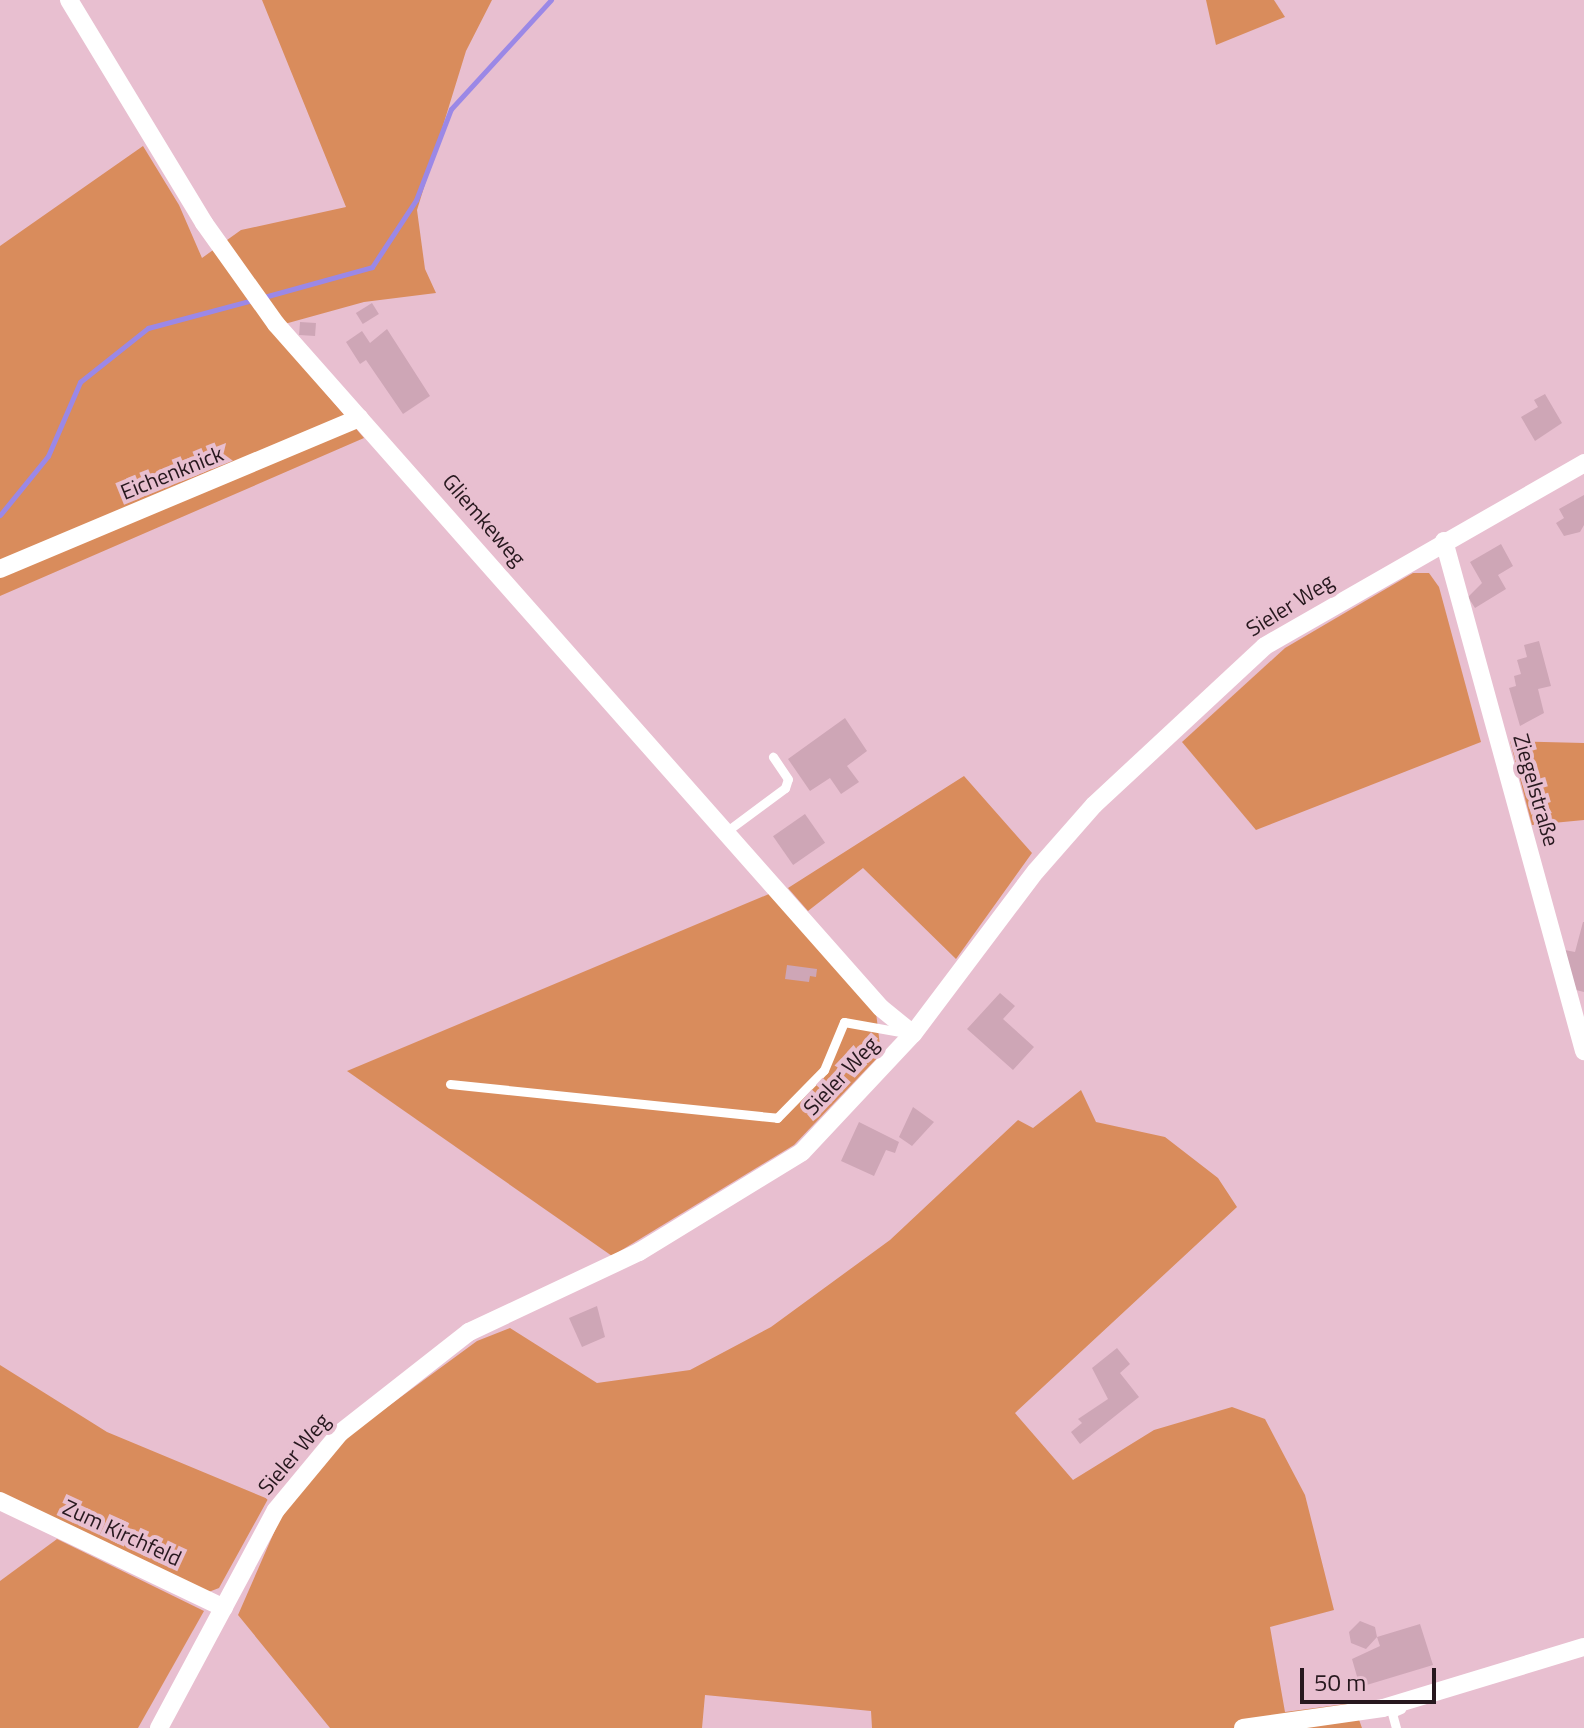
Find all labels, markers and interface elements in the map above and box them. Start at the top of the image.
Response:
street label: Eichenknick [117,440,227,506]
street label: Gliemkeweg [437,469,531,571]
street label: Sieler Weg [1241,568,1339,642]
street label: Ziegelstraße [1507,731,1565,849]
street label: Sieler Weg [798,1031,884,1121]
street label: Sieler Weg [252,1408,336,1500]
street label: Zum Kirchfeld [59,1494,185,1572]
scale bar [1304,1652,1440,1702]
text: 50 m [1314,1664,1366,1700]

